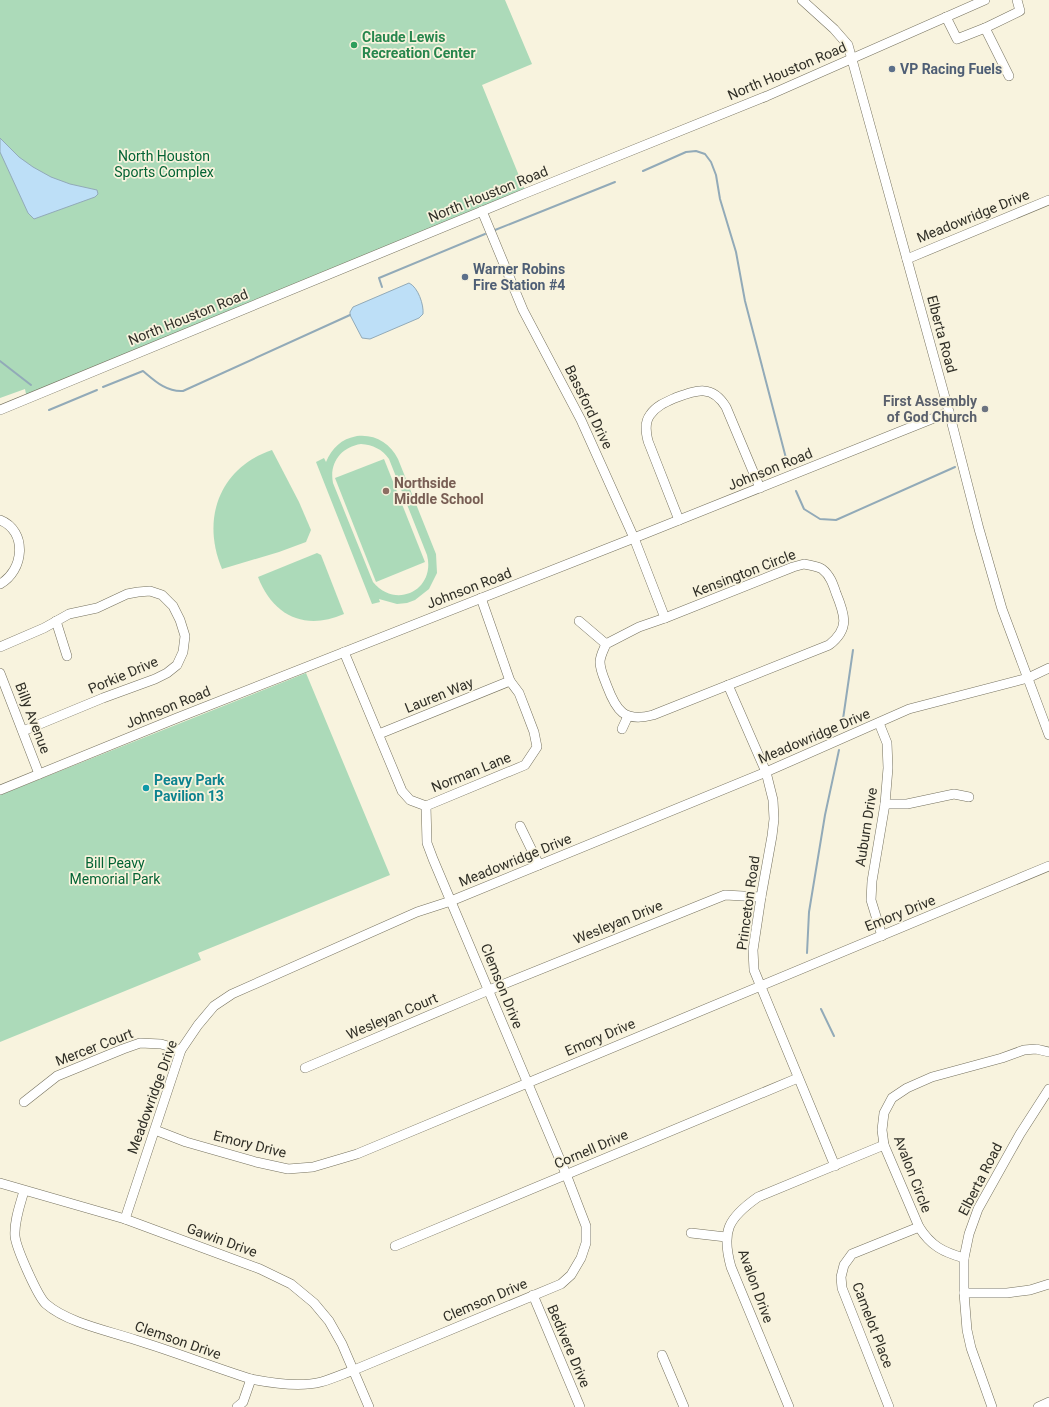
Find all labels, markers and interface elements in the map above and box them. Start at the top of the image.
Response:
place label: Claude Lewis Recreation Center [362,29,476,61]
street label: North Houston Road [725,39,849,103]
marker: Claude Lewis Recreation Center [349,40,359,50]
place label: VP Racing Fuels [900,61,1002,77]
marker: VP Racing Fuels [887,64,897,74]
park label: North Houston Sports Complex [114,148,214,180]
street label: North Houston Road [426,163,550,225]
street label: Meadowridge Drive [914,186,1032,246]
place label: Warner Robins Fire Station #4 [473,261,565,293]
marker: Warner Robins Fire Station #4 [460,272,470,282]
street label: North Houston Road [126,286,250,348]
street label: Elberta Road [924,294,960,374]
street label: Bassford Drive [562,363,616,451]
place label: First Assembly of God Church [883,393,978,425]
marker: First Assembly of God Church [980,404,990,414]
street label: Johnson Road [725,445,815,493]
place label: Northside Middle School [394,475,484,507]
marker: Northside Middle School [381,486,391,496]
street label: Kensington Circle [690,546,798,600]
street label: Johnson Road [424,564,514,612]
street label: Porkie Drive [86,653,160,697]
street label: Lauren Way [402,674,476,716]
street label: Billy Avenue [12,680,54,756]
street label: Johnson Road [123,683,213,731]
street label: Meadowridge Drive [756,705,872,767]
street label: Norman Lane [429,749,513,795]
place label: Peavy Park Pavilion 13 [154,772,225,804]
marker: Peavy Park Pavilion 13 [141,783,151,793]
street label: Auburn Drive [852,786,880,868]
street label: Meadowridge Drive [456,830,574,890]
park label: Bill Peavy Memorial Park [70,855,161,887]
street label: Princeton Road [733,855,763,951]
street label: Emory Drive [862,892,938,934]
street label: Wesleyan Drive [571,897,665,947]
street label: Clemson Drive [478,941,526,1031]
street label: Wesleyan Court [344,989,440,1042]
street label: Emory Drive [563,1015,637,1059]
street label: Mercer Court [53,1025,135,1069]
street label: Meadowridge Drive [124,1038,180,1156]
street label: Cornell Drive [552,1126,630,1172]
street label: Emory Drive [212,1127,288,1161]
street label: Avalon Circle [891,1133,935,1215]
street label: Elberta Road [955,1140,1005,1218]
street label: Gawin Drive [185,1220,259,1260]
street label: Avalon Drive [735,1247,777,1325]
street label: Clemson Drive [440,1275,530,1325]
street label: Camelot Place [849,1280,897,1370]
street label: Bedivere Drive [544,1302,594,1390]
street label: Clemson Drive [133,1318,223,1362]

